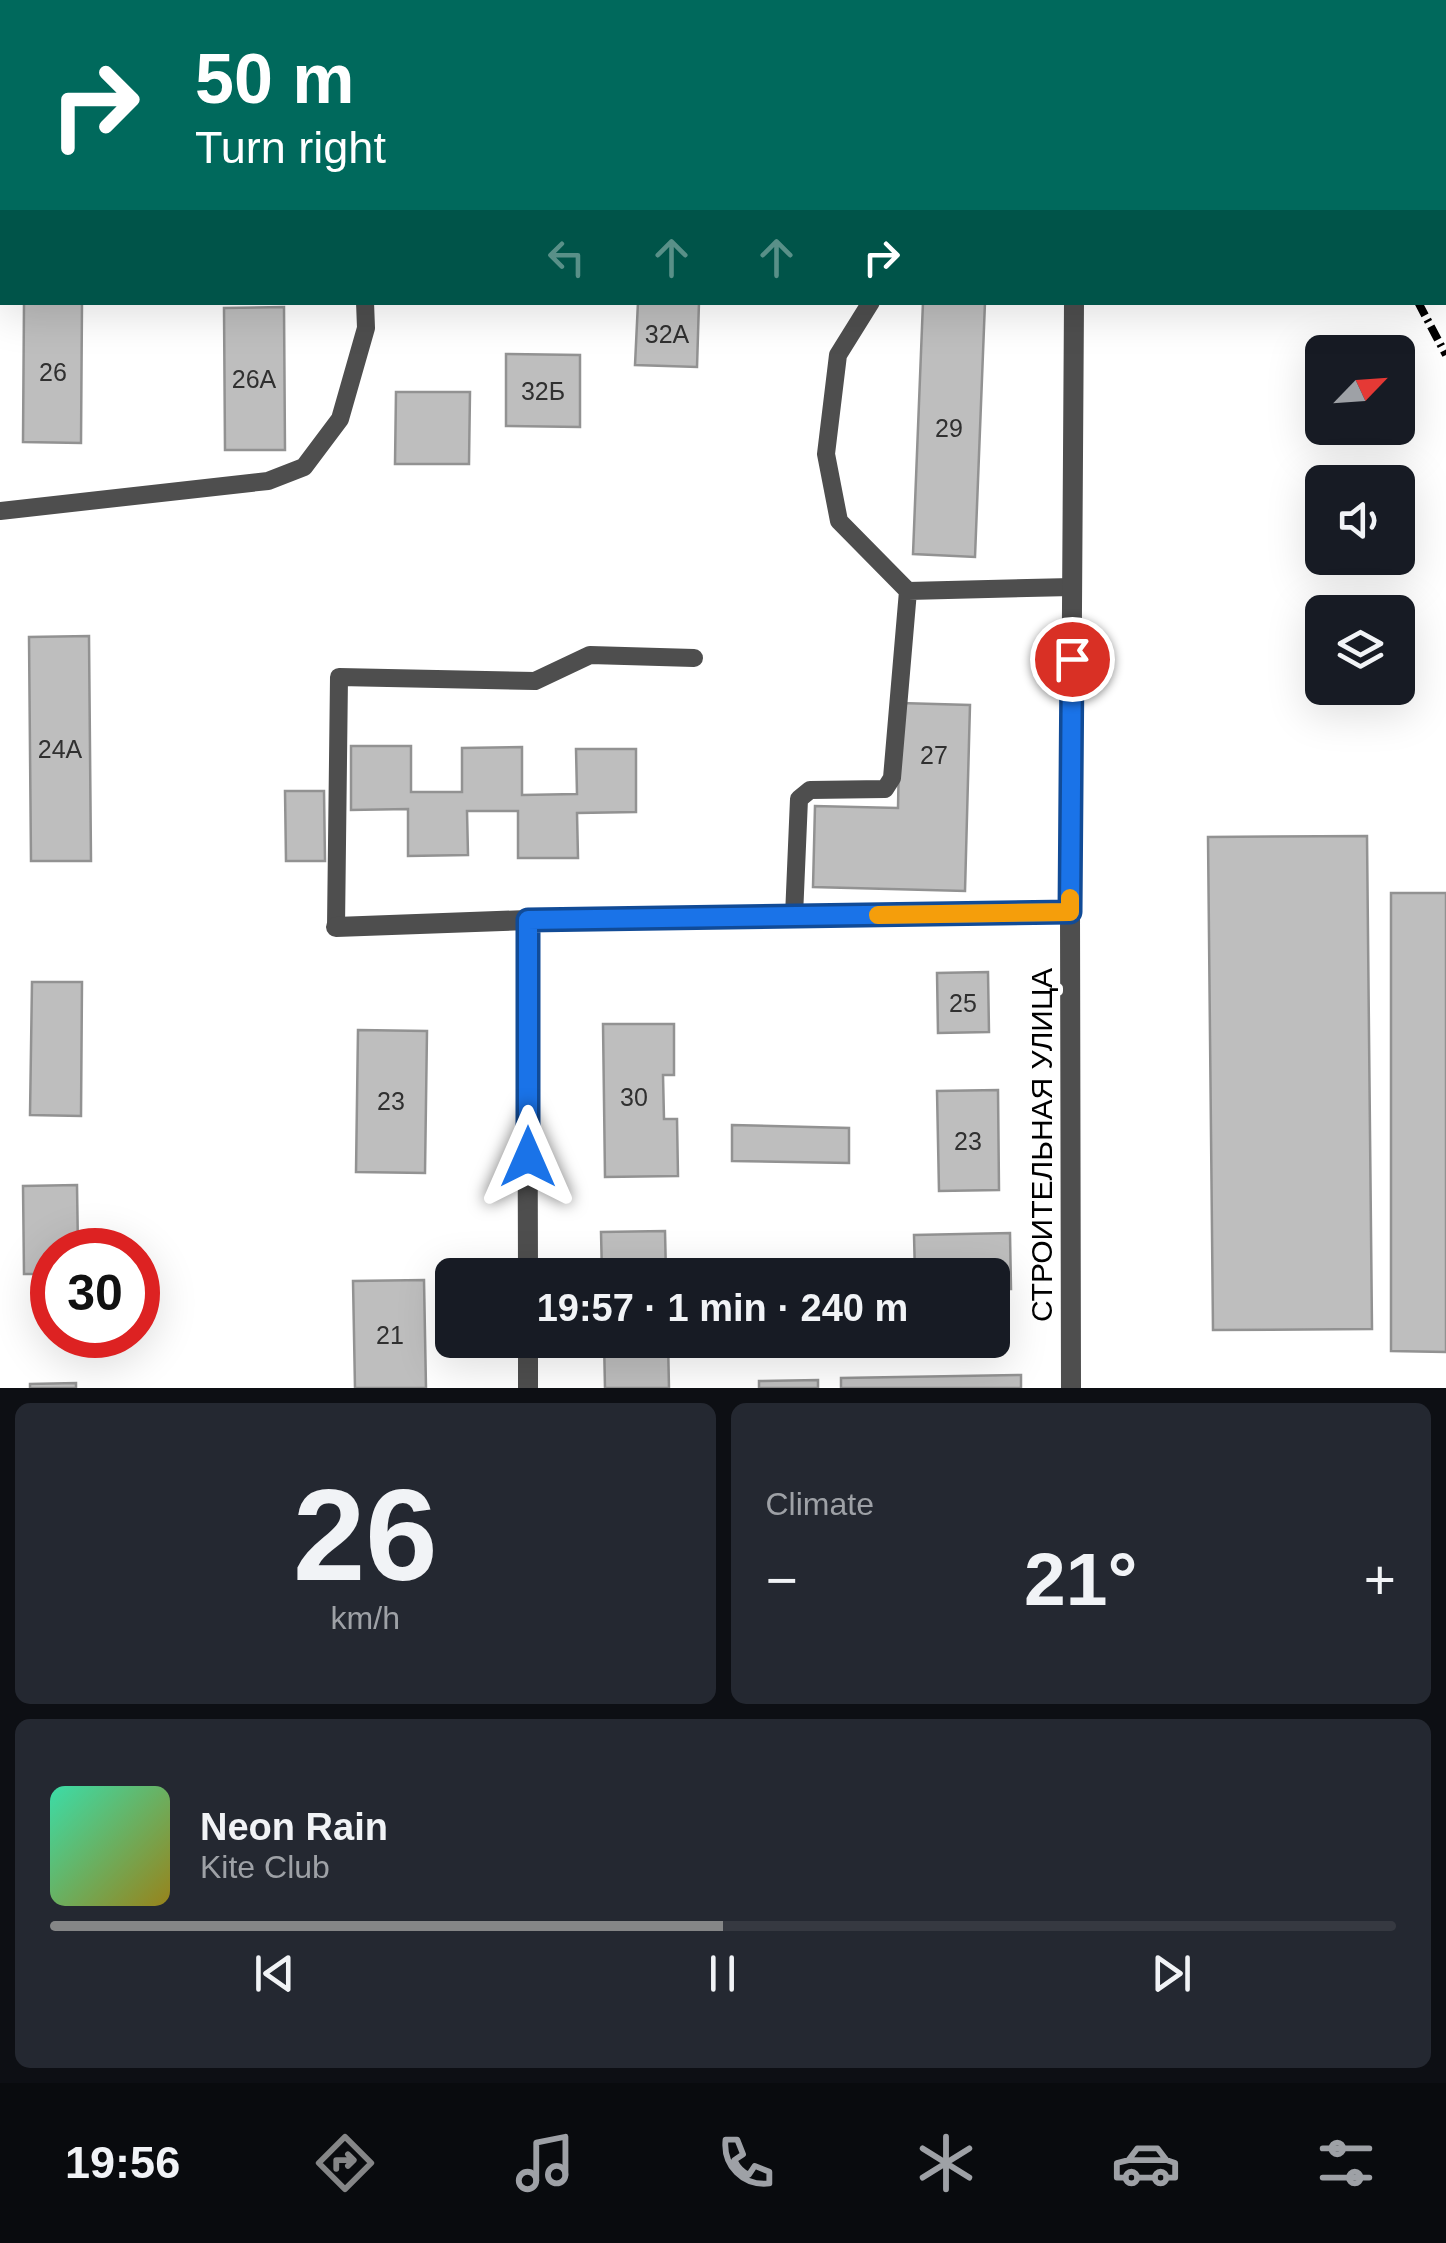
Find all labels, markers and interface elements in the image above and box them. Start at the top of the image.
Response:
icon: right [30,40,160,170]
text: 50 m [195,40,355,118]
text: Turn right [195,122,386,173]
icon: left [539,230,594,285]
icon: ahead [644,230,699,285]
icon: ahead [749,230,804,285]
icon: right [854,230,909,285]
house number: 32А [645,320,690,348]
north arrow [1305,335,1415,445]
map controls [1305,335,1415,705]
house number: 26 [39,358,67,386]
house number: 26А [232,365,277,393]
house number: 32Б [521,377,565,405]
house number: 29 [935,414,963,442]
button: sound [1305,465,1415,575]
button: layers [1305,595,1415,705]
pin [1030,617,1115,702]
icon: arrive [1045,632,1100,687]
house number: 24А [38,735,83,763]
house number: 27 [920,741,948,769]
street label: СТРОИТЕЛЬНАЯ УЛИЦА [1025,968,1058,1322]
house number: 25 [949,989,977,1017]
house number: 30 [620,1083,648,1111]
house number: 23 [377,1087,405,1115]
position arrow [476,1105,580,1209]
house number: 23 [954,1127,982,1155]
speed limit sign: 30 [30,1228,160,1358]
text: 19:57 · 1 min · 240 m [537,1287,908,1329]
house number: 21 [376,1321,404,1349]
text: 26 [293,1462,438,1608]
text: Climate [766,1486,874,1522]
text: 21° [1024,1537,1137,1621]
text: − [766,1549,798,1611]
text: + [1364,1549,1396,1611]
text: km/h [331,1600,400,1636]
text: Neon Rain [200,1806,388,1848]
text: Kite Club [200,1849,330,1885]
icon: previous [247,1946,302,2001]
icon: pause [695,1946,750,2001]
icon: next [1144,1946,1199,2001]
icon: directions [310,2128,380,2198]
icon: music [510,2128,580,2198]
icon: phone [711,2128,781,2198]
icon: climate [911,2128,981,2198]
icon: car [1111,2128,1181,2198]
icon: filters [1311,2128,1381,2198]
text: 19:56 [65,2137,180,2188]

